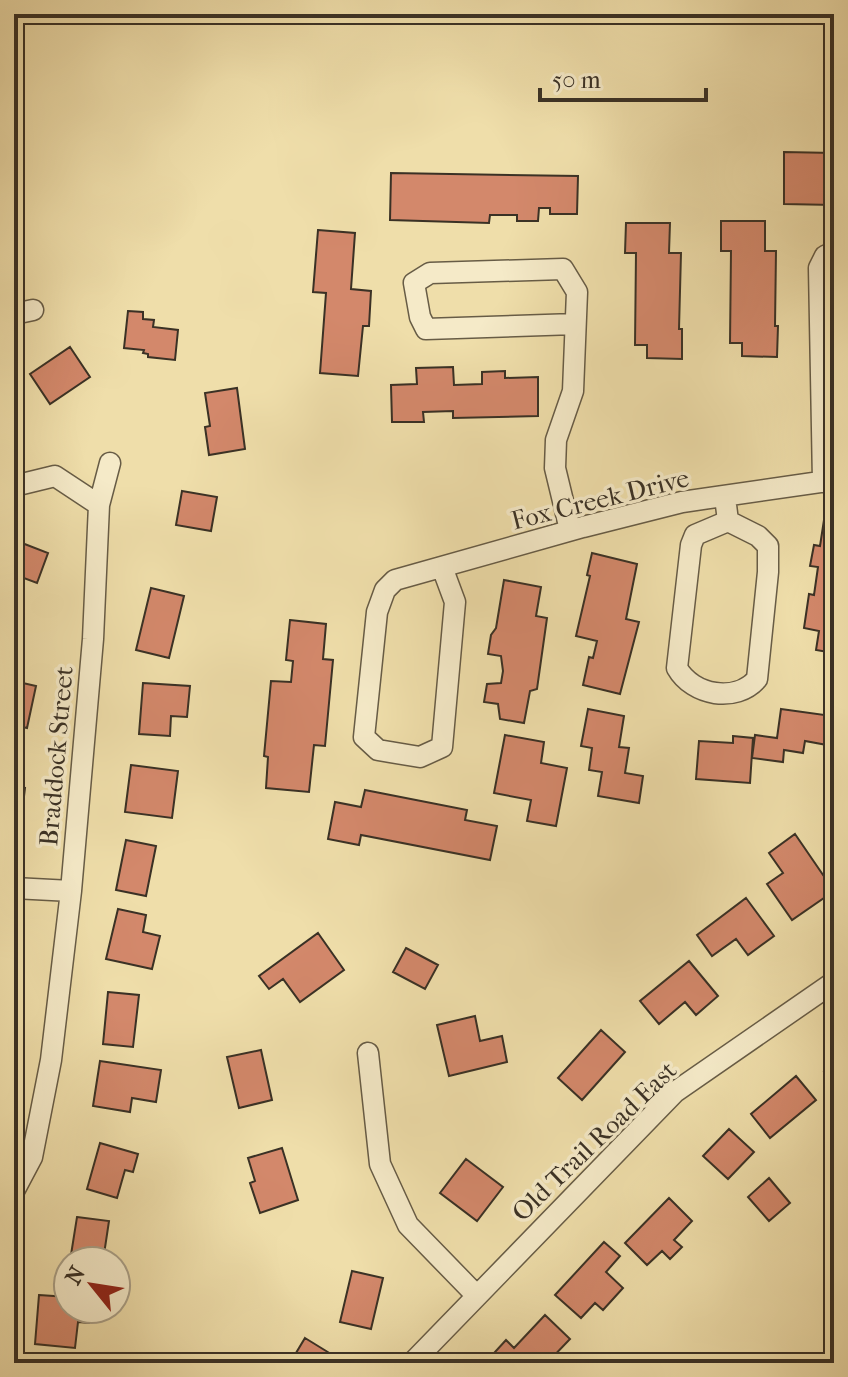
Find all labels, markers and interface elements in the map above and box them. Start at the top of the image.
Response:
scale bar [540,52,706,102]
text: 50 m [552,66,601,94]
street label: Fox Creek Drive [508,462,692,537]
street label: Braddock Street [33,664,80,847]
street label: Old Trail Road East [506,1054,684,1228]
north arrow [52,1245,132,1325]
text: N [60,1262,91,1289]

